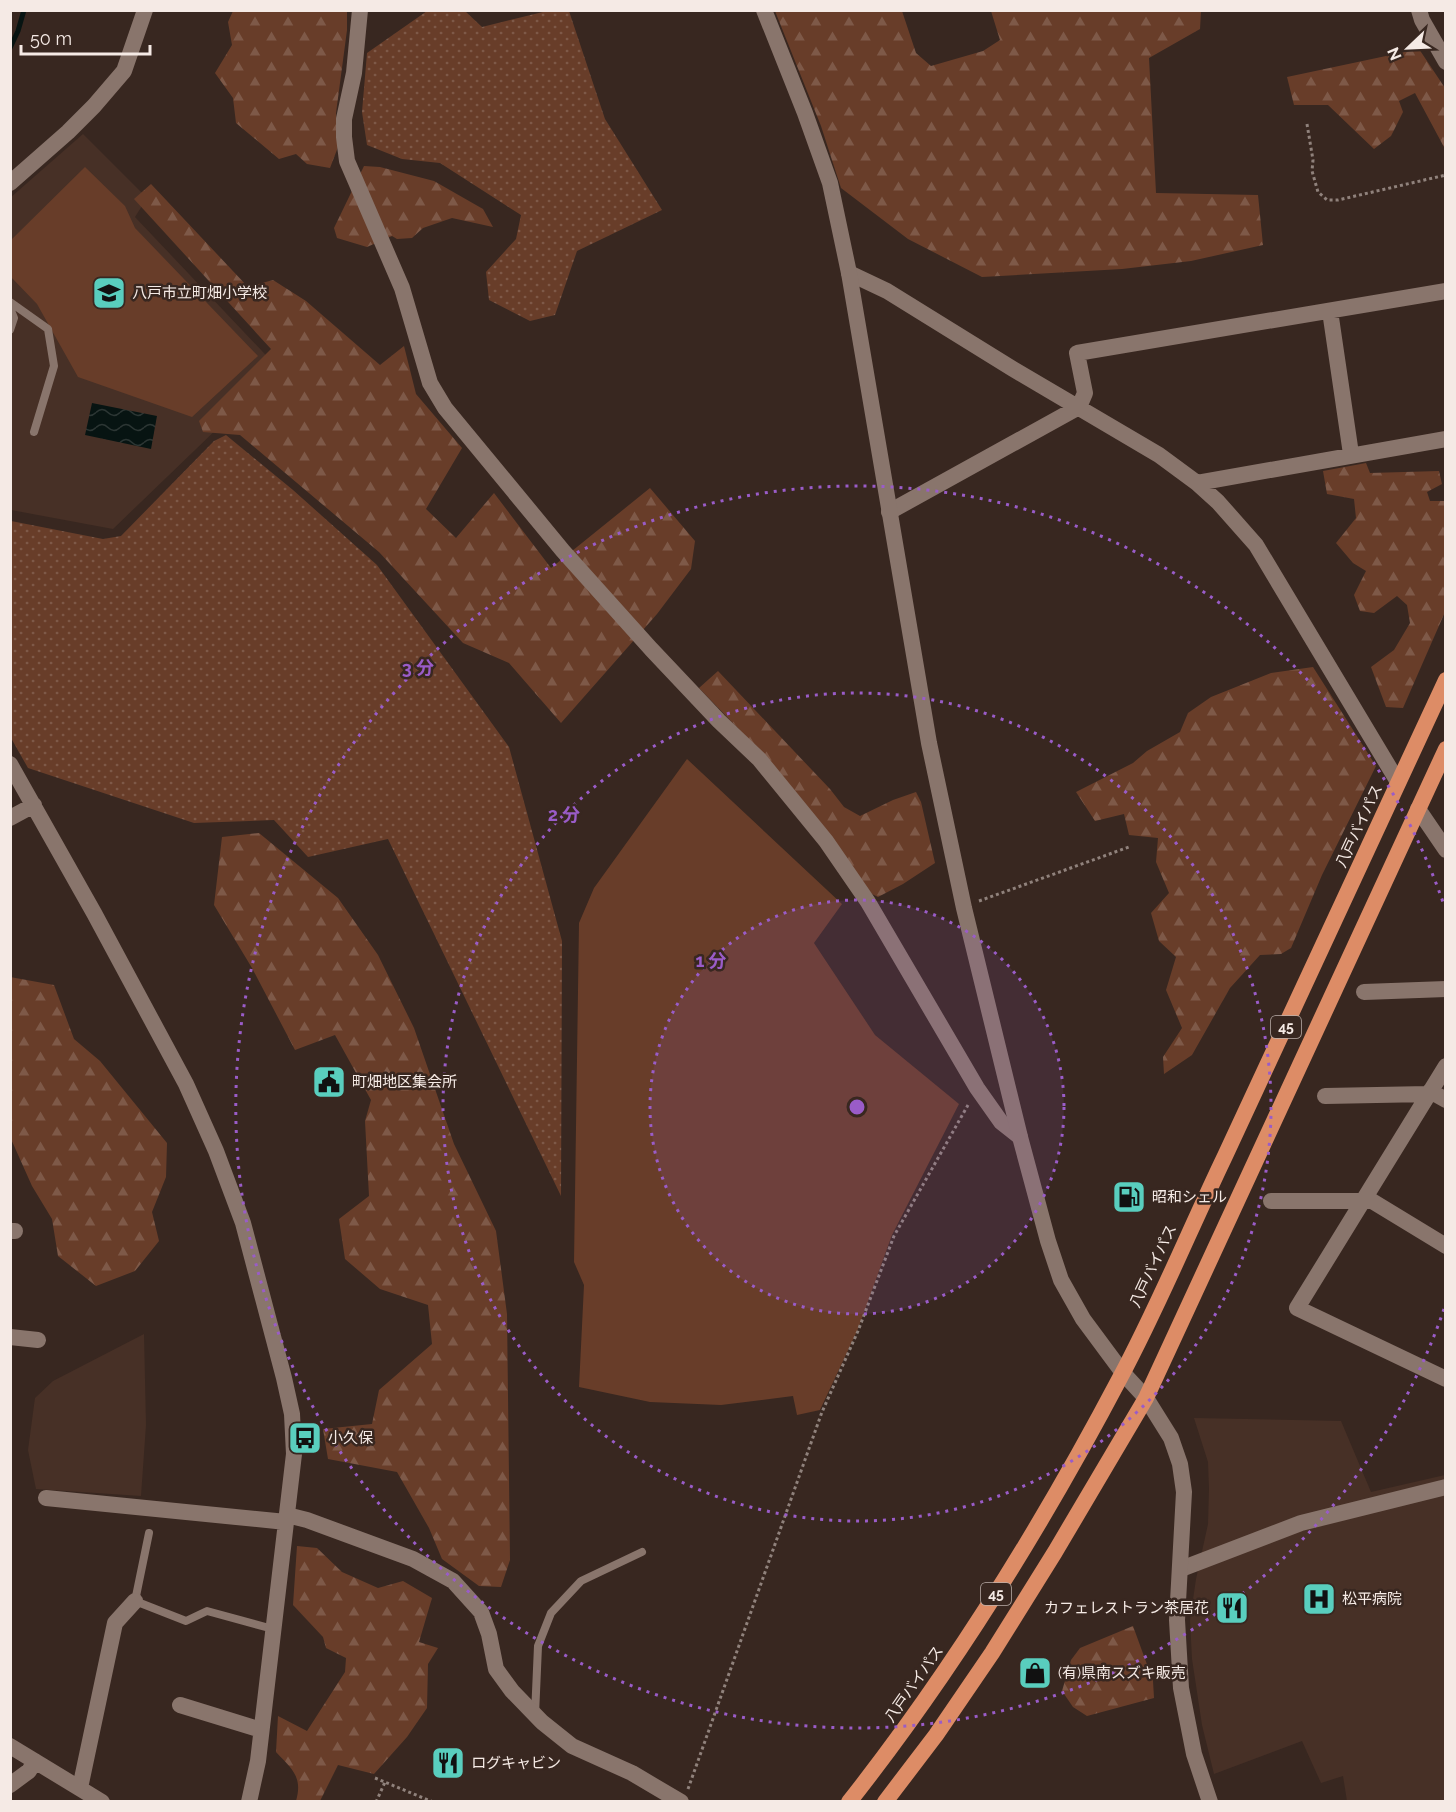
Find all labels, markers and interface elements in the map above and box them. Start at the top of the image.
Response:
scale bar [21,18,150,56]
north arrow [1378,18,1438,78]
text: 50 m [30,28,72,49]
text: N [1384,44,1406,63]
school or university icon: 八戸市立町畑小学校 [91,275,127,311]
place label: 八戸市立町畑小学校 [132,284,267,302]
text: 3 分 [402,657,434,678]
street label: 八戸バイパス [1332,782,1386,870]
text: 2 分 [548,804,580,825]
text: 1 分 [695,950,727,971]
road number: 45 [1271,1016,1301,1038]
public building icon: 町畑地区集会所 [311,1064,347,1100]
place label: 町畑地区集会所 [352,1073,457,1091]
centre of rings [847,1097,867,1117]
fuel station icon: 昭和シェル [1111,1179,1147,1215]
place label: 昭和シェル [1152,1188,1227,1206]
street label: 八戸バイパス [1126,1222,1180,1310]
bus stop icon: 小久保 [287,1420,323,1456]
place label: 小久保 [328,1429,373,1447]
hospital icon: 松平病院 [1301,1581,1337,1617]
road number: 45 [981,1583,1011,1605]
restaurant icon: カフェレストラン茶居花 [1214,1590,1250,1626]
place label: 松平病院 [1342,1590,1402,1608]
place label: カフェレストラン茶居花 [1044,1599,1209,1617]
street label: 八戸バイパス [881,1642,947,1726]
shop icon: (有)県南スズキ販売 [1017,1655,1053,1691]
place label: (有)県南スズキ販売 [1058,1664,1186,1682]
restaurant icon: ログキャビン [430,1745,466,1781]
place label: ログキャビン [471,1754,561,1772]

